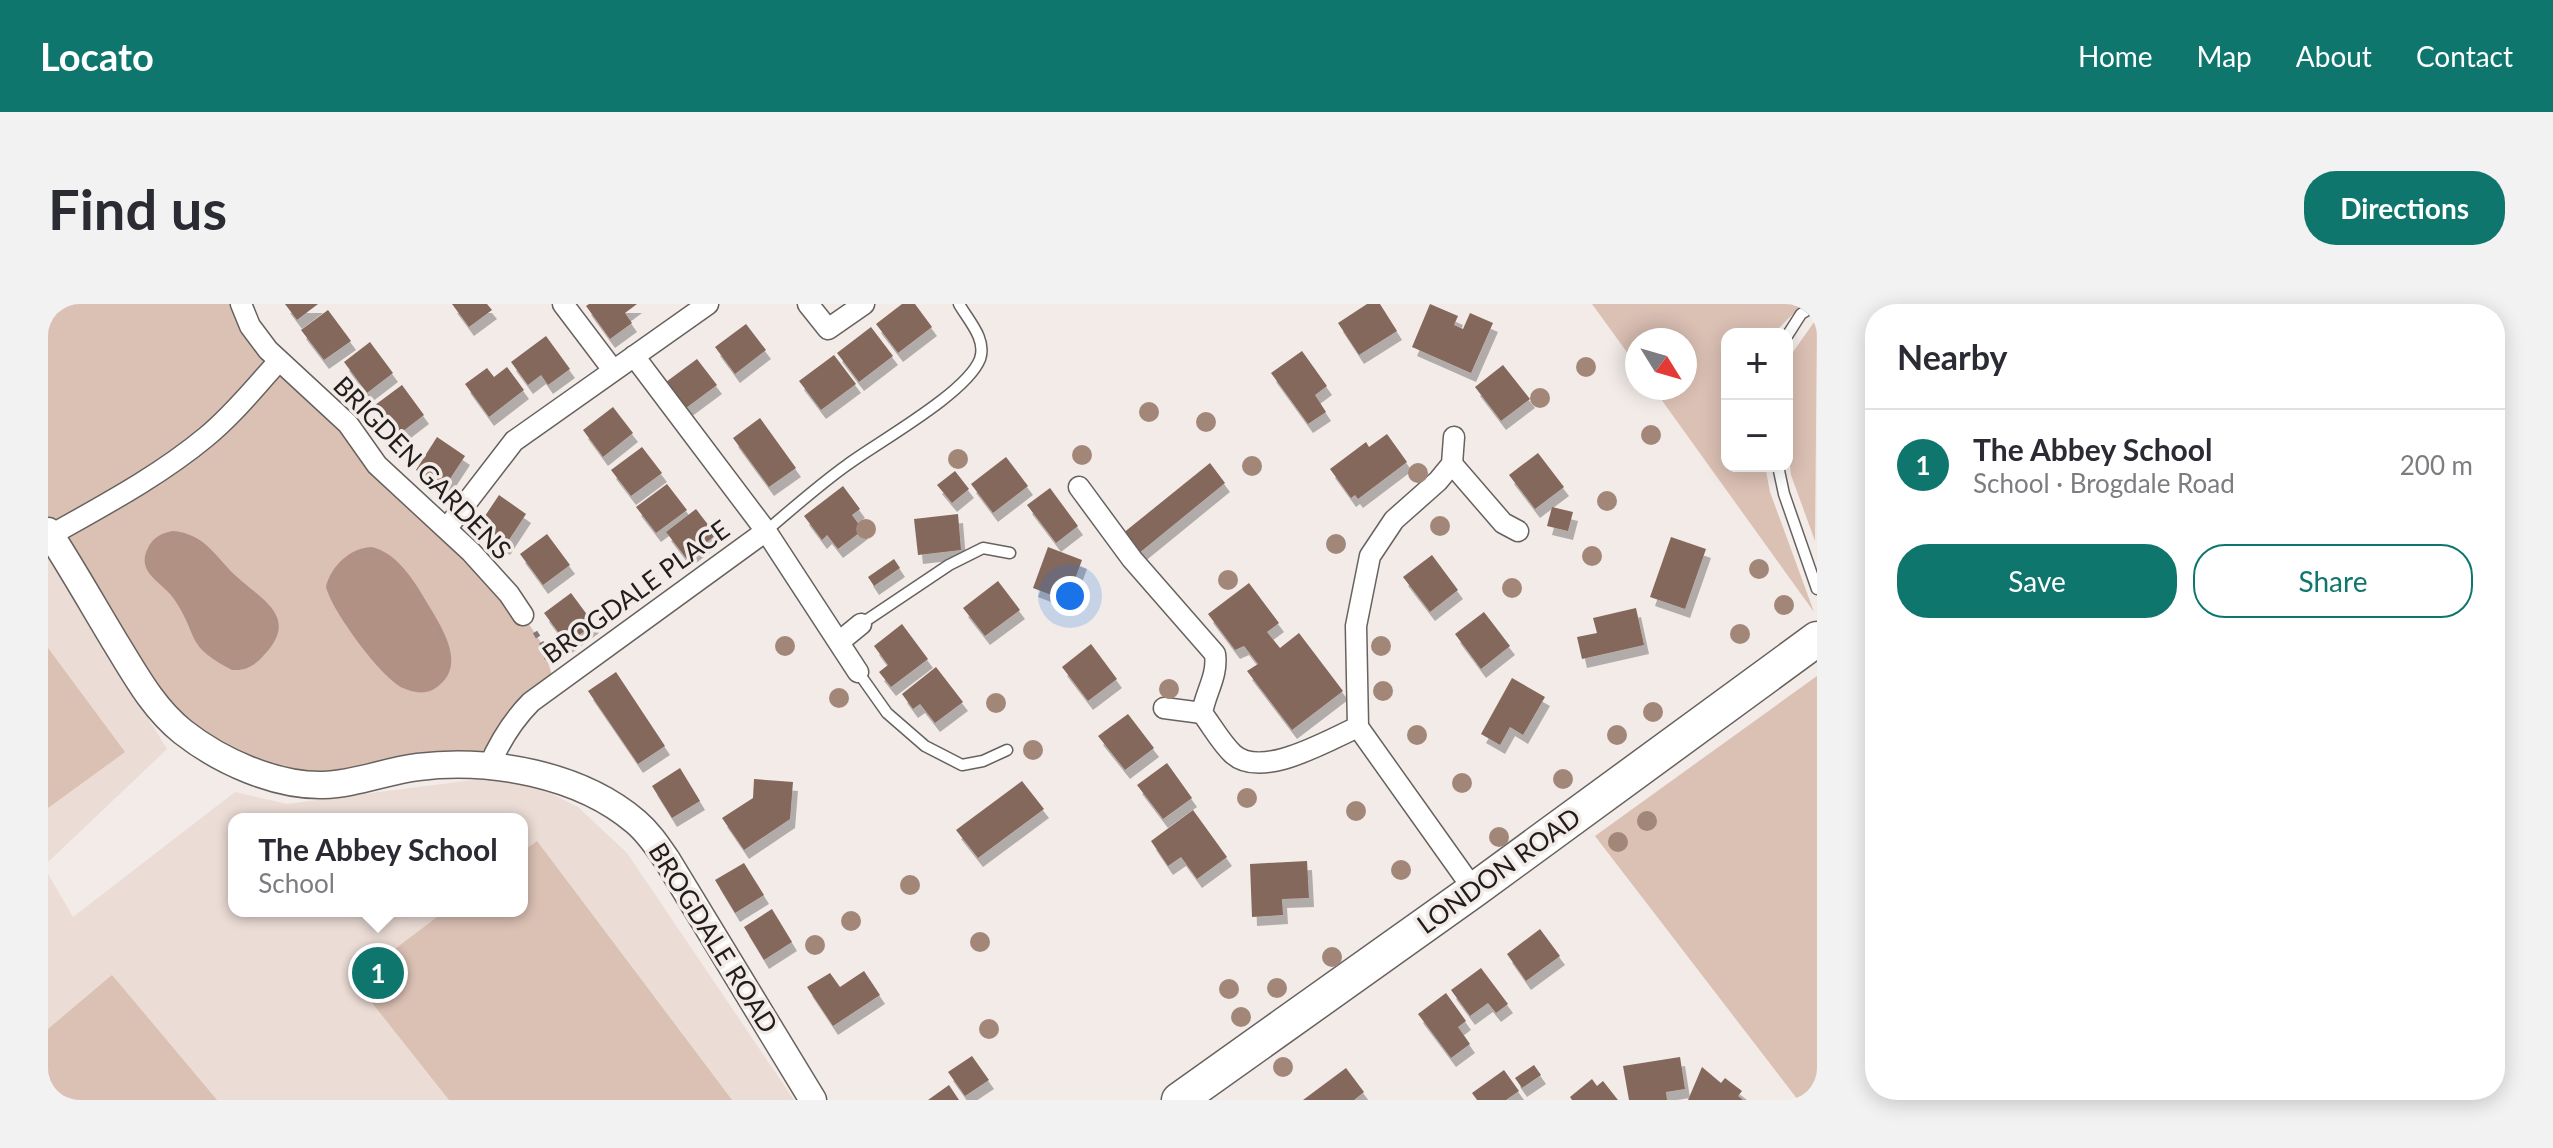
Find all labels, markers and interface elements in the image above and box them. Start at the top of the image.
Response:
text: Locato [40,33,154,79]
text: Home [2078,39,2153,73]
text: Map [2197,39,2252,73]
text: About [2296,39,2372,73]
text: Contact [2416,39,2513,73]
button: Directions [2304,171,2505,245]
text: Find us [48,175,227,242]
north arrow [1625,328,1697,400]
map controls [1721,328,1793,472]
button: + [1721,328,1793,400]
text: Nearby [1897,336,2008,377]
street label: BRIGDEN GARDENS [327,369,518,566]
button: − [1721,400,1793,472]
text: The Abbey School [1973,431,2212,467]
text: 1 [1915,449,1931,481]
text: 200 m [2400,449,2473,481]
text: School · Brogdale Road [1973,467,2235,499]
street label: BROGDALE PLACE [536,513,735,670]
button: Save [1897,544,2177,618]
button: Share [2193,544,2473,618]
your location [1050,576,1090,616]
street label: LONDON ROAD [1411,800,1586,940]
popup [228,813,528,917]
text: The Abbey School [258,831,498,867]
street label: BROGDALE ROAD [642,836,785,1039]
text: School [258,867,335,899]
pin: 1 [352,943,404,1003]

